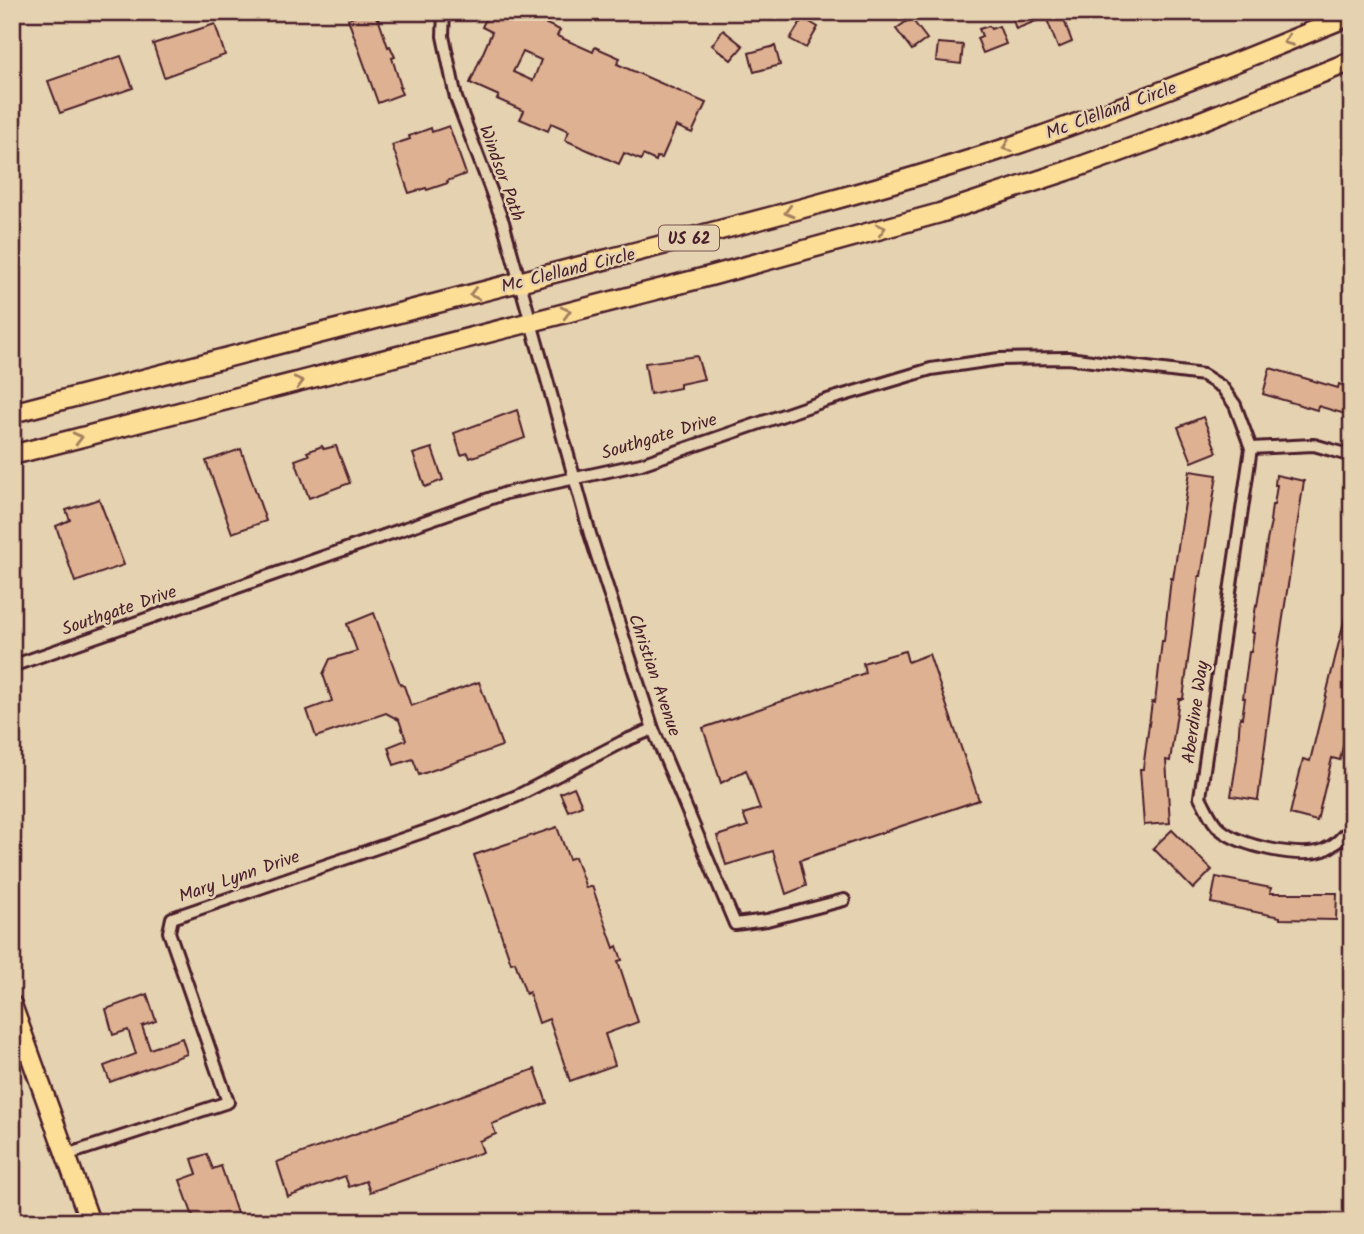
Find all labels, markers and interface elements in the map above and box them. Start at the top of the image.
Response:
one-way arrow [1283,32,1295,46]
street label: Mc Clelland Circle [1042,74,1181,149]
street label: Windsor Path [470,121,531,226]
one-way arrow [1001,139,1014,153]
one-way arrow [783,204,795,218]
one-way arrow [875,223,887,238]
road number: US 62 [659,226,719,250]
street label: Mc Clelland Circle [498,241,638,302]
one-way arrow [468,286,480,300]
one-way arrow [560,306,572,321]
one-way arrow [293,376,305,390]
street label: Southgate Drive [598,406,721,469]
one-way arrow [72,432,84,446]
street label: Southgate Drive [58,578,181,645]
street label: Christian Avenue [619,610,688,741]
street label: Aberdine Way [1175,658,1218,766]
street label: Mary Lynn Drive [175,843,304,912]

